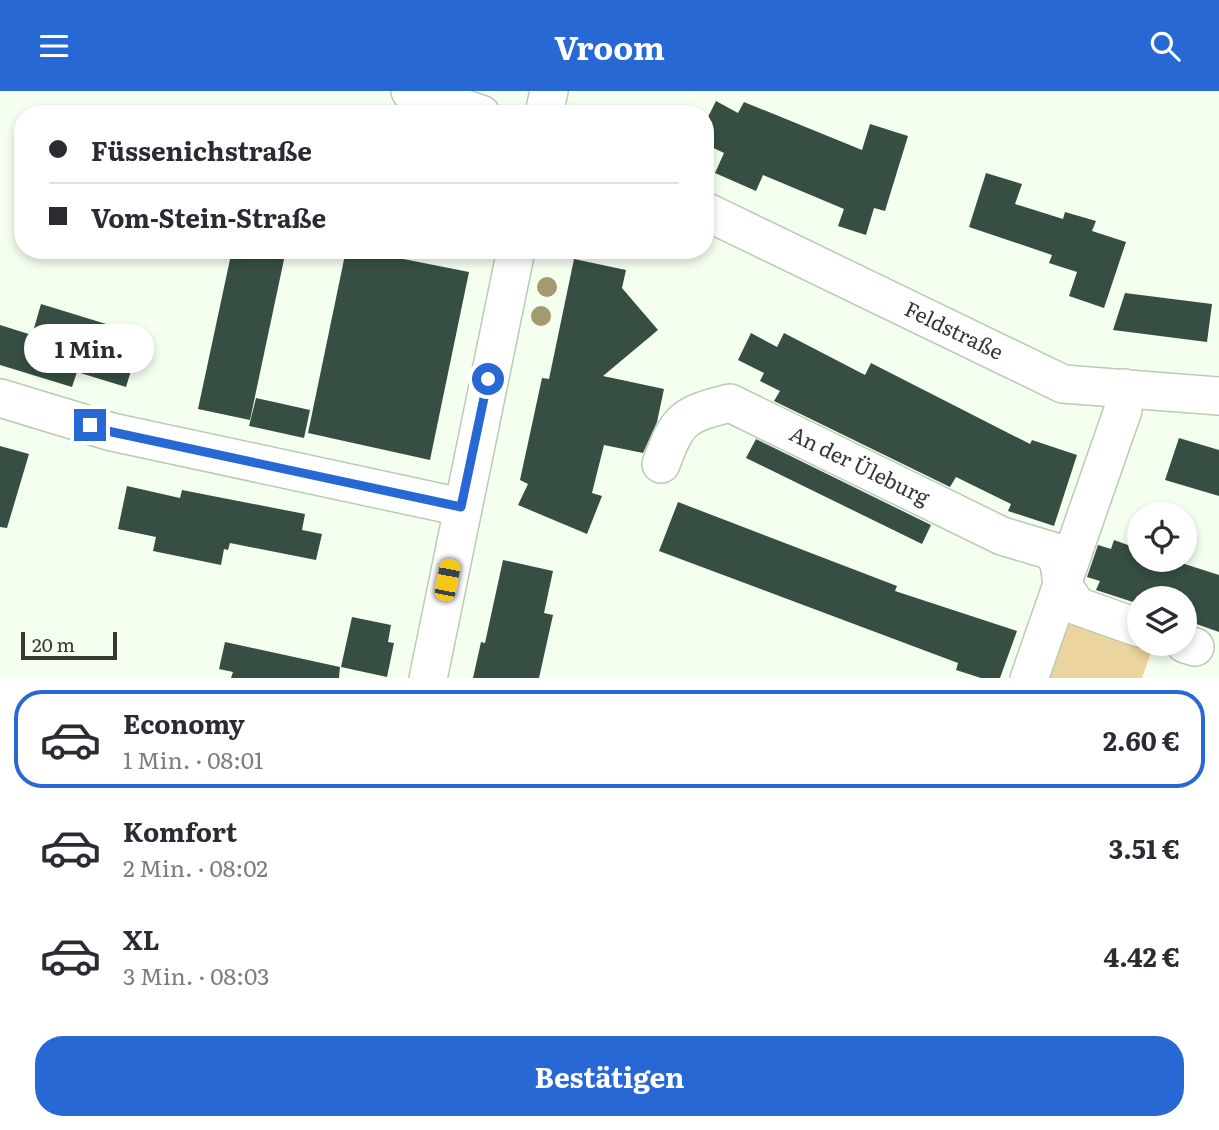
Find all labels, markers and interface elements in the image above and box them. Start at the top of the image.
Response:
text: Vroom [554,22,665,70]
icon: menu [35,27,73,65]
icon: search [1146,27,1184,65]
text: Füssenichstraße [91,130,312,169]
text: Vom-Stein-Straße [91,197,326,236]
street label: Feldstraße [900,292,1009,366]
callout: 1 Min. [25,323,155,373]
text: 1 Min. [55,331,123,365]
route start [472,363,504,395]
route end [74,409,106,441]
street label: An der Üleburg [785,417,936,512]
map controls [1127,502,1197,656]
button: locate [1127,502,1197,572]
car [433,557,462,603]
button: layers [1127,586,1197,656]
scale bar [21,629,117,661]
text: 20 m [32,630,75,658]
text: Economy [123,703,245,742]
icon: car [39,708,102,771]
text: 2.60 € [1103,720,1180,759]
text: 1 Min. · 08:01 [123,742,263,776]
text: Komfort [123,811,237,850]
icon: car [39,816,102,879]
text: 3.51 € [1109,828,1180,867]
text: 2 Min. · 08:02 [123,850,268,884]
text: XL [123,919,160,958]
icon: car [39,924,102,987]
text: 4.42 € [1104,936,1180,975]
text: 3 Min. · 08:03 [123,958,269,992]
button: Bestätigen [35,1036,1184,1116]

